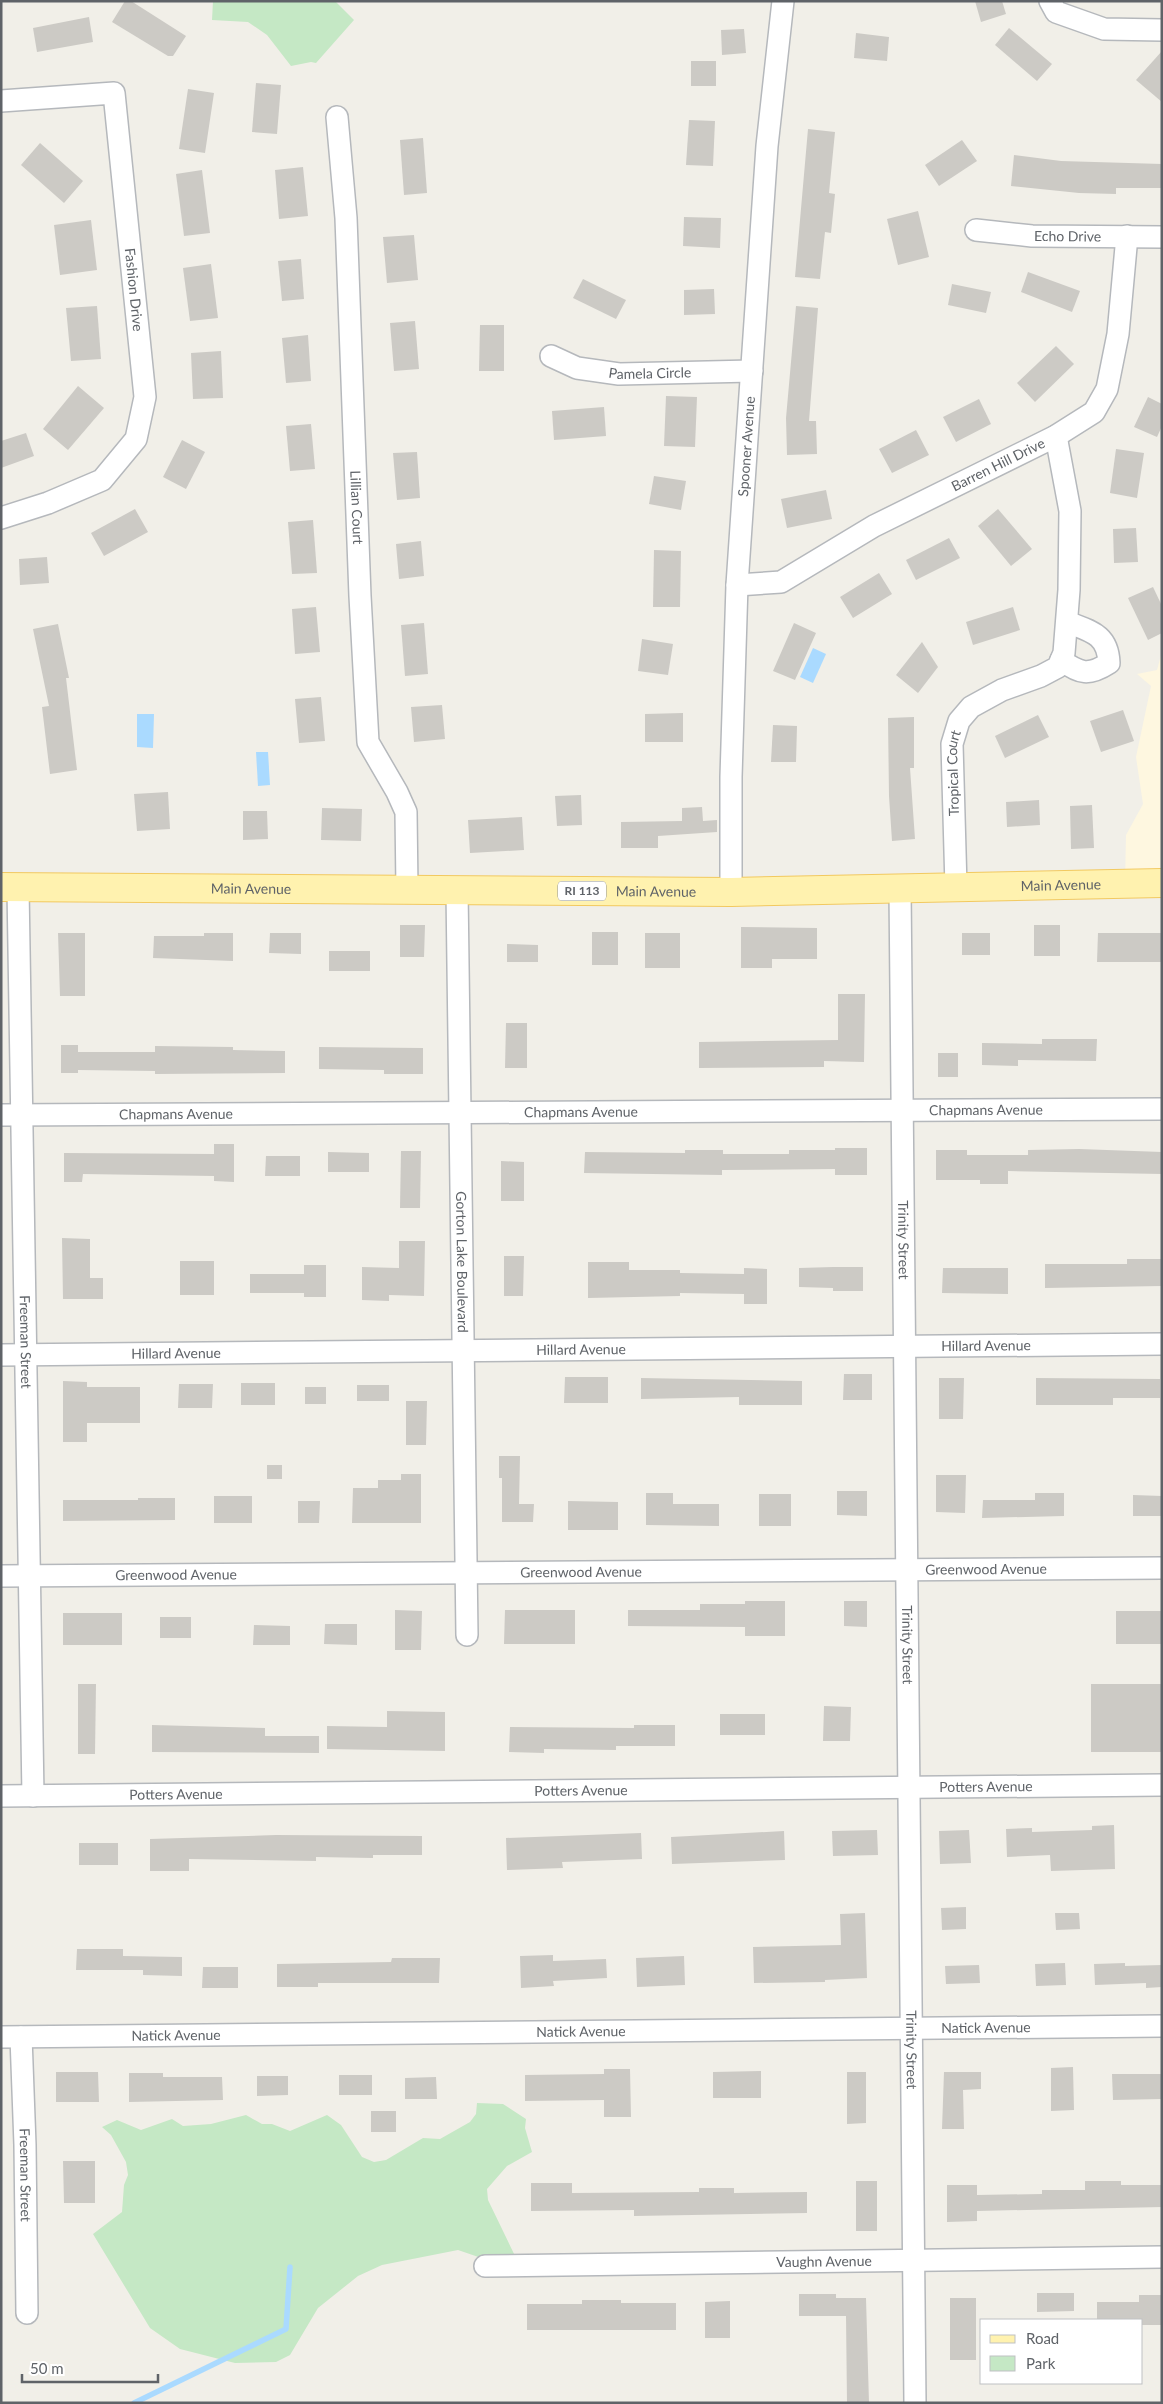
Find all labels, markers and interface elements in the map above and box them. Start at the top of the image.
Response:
street label: Echo Drive [1034,227,1101,245]
street label: Fashion Drive [122,247,147,332]
street label: Pamela Circle [607,363,692,382]
street label: Spooner Avenue [734,396,758,497]
street label: Barren Hill Drive [948,434,1047,495]
street label: Lillian Court [347,470,367,545]
street label: Tropical Court [942,728,964,816]
street label: Main Avenue [1020,875,1101,894]
street label: Main Avenue [211,879,291,897]
road number: RI 113 [558,881,606,900]
street label: Main Avenue [616,882,696,900]
street label: Chapmans Avenue [929,1101,1043,1118]
street label: Chapmans Avenue [524,1103,638,1120]
street label: Chapmans Avenue [119,1105,233,1122]
street label: Gorton Lake Boulevard [453,1191,472,1333]
street label: Trinity Street [895,1200,913,1279]
street label: Freeman Street [17,1295,35,1389]
street label: Hillard Avenue [941,1336,1031,1354]
street label: Hillard Avenue [536,1340,626,1358]
street label: Hillard Avenue [131,1344,221,1362]
street label: Greenwood Avenue [925,1560,1047,1578]
street label: Greenwood Avenue [520,1563,642,1580]
street label: Greenwood Avenue [115,1565,237,1583]
street label: Trinity Street [899,1605,917,1684]
street label: Potters Avenue [939,1777,1033,1795]
street label: Potters Avenue [534,1781,628,1799]
street label: Potters Avenue [129,1785,223,1803]
street label: Trinity Street [903,2010,921,2089]
street label: Natick Avenue [941,2018,1031,2036]
street label: Natick Avenue [536,2022,626,2040]
street label: Natick Avenue [131,2026,221,2044]
street label: Freeman Street [16,2128,35,2222]
street label: Vaughn Avenue [776,2252,872,2270]
legend [980,2319,1143,2384]
text: Road [1026,2329,1059,2347]
scale bar [22,2352,159,2384]
text: Park [1026,2354,1056,2372]
text: 50 m [30,2359,64,2377]

